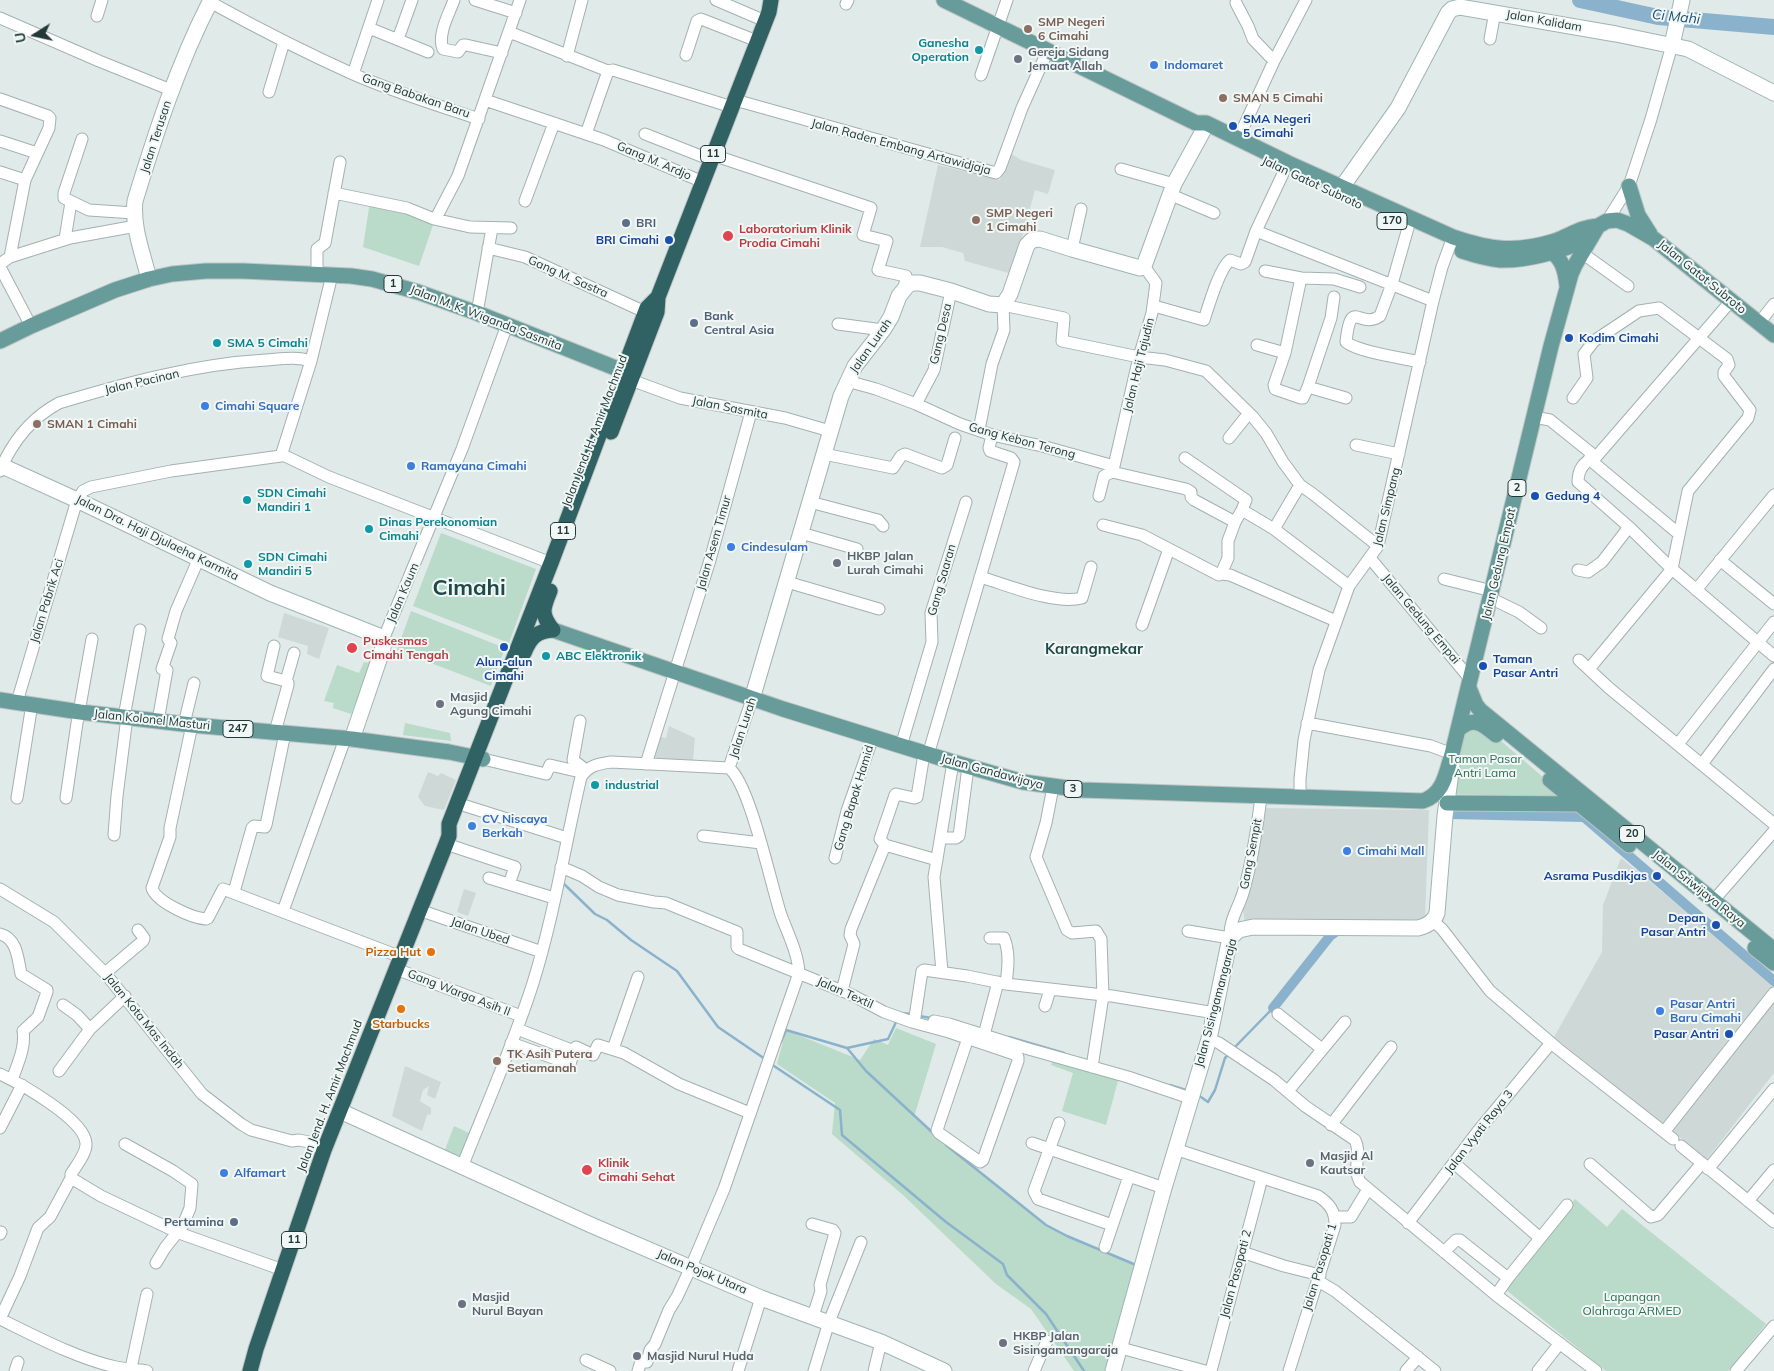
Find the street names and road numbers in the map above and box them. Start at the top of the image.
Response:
street label: Jalan Kalidam [1505,7,1583,35]
street label: Gang Babakan Baru [360,71,472,121]
street label: Jalan Terusan [137,99,175,175]
street label: Jalan Raden Embang Artawidjaja [810,116,992,178]
street label: Gang M. Ardjo [615,139,693,183]
road number: 11 [700,146,726,162]
street label: Jalan Gatot Subroto [1259,153,1365,213]
road number: 170 [1377,212,1407,230]
street label: Jalan Gatot Subroto [1655,237,1749,317]
street label: Gang M. Sastra [526,253,610,301]
road number: 1 [384,276,402,292]
street label: Jalan M. K. Wiganda Sasmita [408,282,564,354]
street label: Gang Desa [927,302,955,366]
street label: Jalan Lurah [847,316,895,376]
street label: Jalan Haji Tajudin [1120,316,1158,414]
street label: Jalan Jend. H. Amir Machmud [559,353,631,509]
street label: Jalan Pacinan [103,366,181,398]
street label: Jalan Sasmita [691,394,769,422]
street label: Gang Kebon Terong [967,420,1077,462]
street label: Jalan Simpang [1370,466,1404,548]
road number: 2 [1508,479,1526,496]
street label: Jalan Dra. Haji Djulaeha Karmita [73,492,241,584]
street label: Jalan Asem Timur [694,494,734,592]
street label: Jalan Gedung Empat [1479,507,1519,621]
road number: 11 [550,522,576,540]
street label: Gang Saaran [925,543,959,617]
street label: Jalan Pabrik Aci [27,557,67,645]
street label: Jalan Kaum [384,561,422,625]
street label: Jalan Gedung Empai [1379,571,1463,667]
street label: Jalan Lurah [726,696,760,760]
street label: Jalan Kolonel Masturi [93,707,211,733]
road number: 247 [223,721,253,738]
street label: Gang Bapak Hamid [831,744,877,852]
street label: Jalan Gandawijaya [939,751,1045,793]
road number: 3 [1064,781,1082,798]
street label: Gang Sempit [1237,817,1265,891]
road number: 20 [1620,826,1644,842]
street label: Jalan Sriwijaya Raya [1650,847,1748,931]
street label: Jalan Ubed [449,914,511,948]
street label: Jalan Sisingamangaraja [1192,937,1240,1069]
street label: Gang Warga Asih II [406,967,512,1019]
street label: Jalan Kota Mas Indah [101,970,187,1072]
street label: Jalan Textil [814,974,876,1012]
street label: Jalan Jend. H. Amir Machmud [294,1018,366,1174]
street label: Jalan Vyati Raya 3 [1442,1087,1516,1177]
street label: Jalan Pasopati 1 [1300,1222,1340,1312]
street label: Jalan Pasopati 2 [1217,1228,1255,1320]
road number: 11 [282,1232,306,1248]
street label: Jalan Pojok Utara [655,1247,749,1297]

